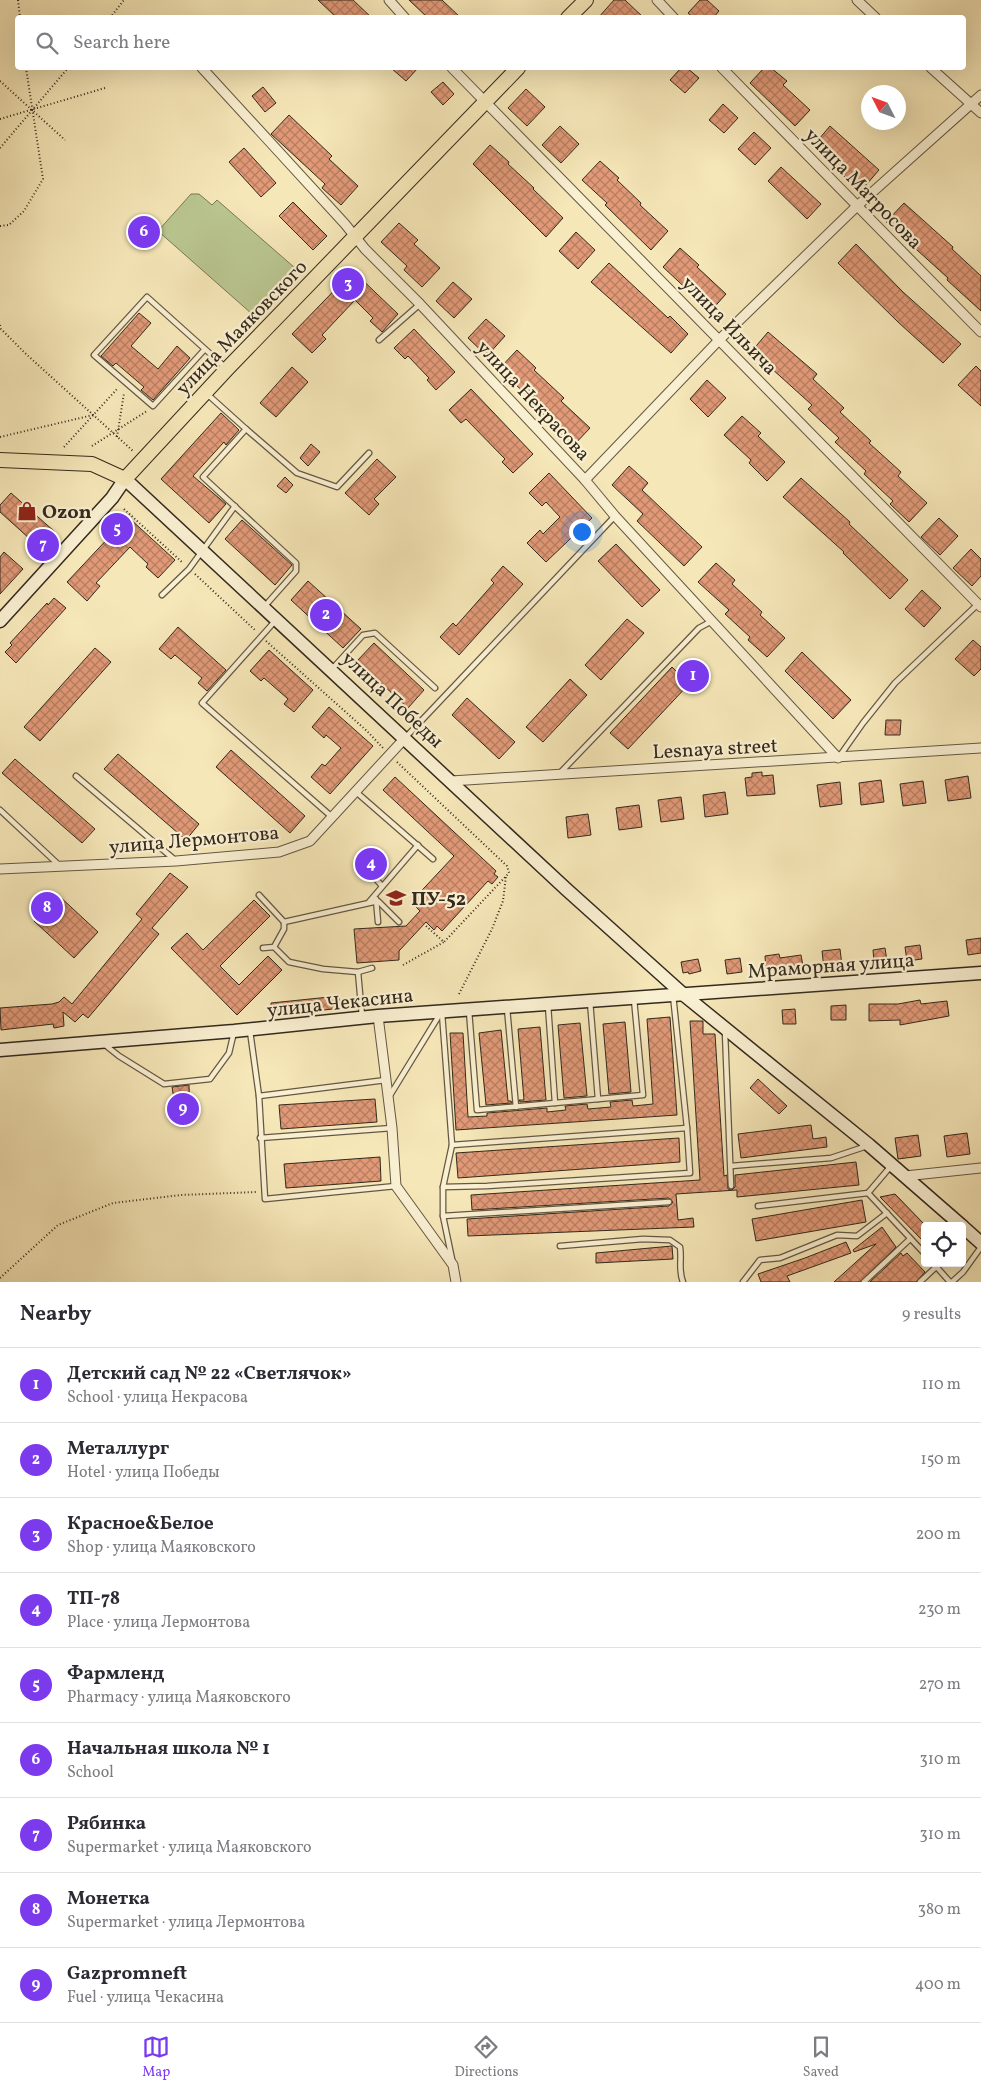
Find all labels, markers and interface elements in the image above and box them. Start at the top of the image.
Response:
search box [15,15,966,70]
icon: search [33,29,61,57]
text: Search here [73,30,170,56]
north arrow [861,85,906,130]
street label: улица Матросова [797,122,928,256]
pin: 6 [128,213,160,251]
street label: улица Маяковского [170,254,315,402]
pin: 3 [332,265,364,303]
street label: улица Ильича [674,271,783,382]
street label: улица Некрасова [469,335,596,468]
place label: Ozon [42,499,92,527]
shop icon: Ozon [16,500,38,522]
pin: 5 [101,510,133,548]
your location [569,519,595,545]
pin: 7 [27,526,59,564]
pin: 2 [310,596,342,634]
street label: улица Победы [334,646,449,755]
pin: 1 [677,657,709,695]
street label: Lesnaya street [652,733,778,767]
street label: улица Лермонтова [108,820,281,862]
pin: 4 [355,845,387,883]
place label: ПУ-52 [411,886,466,914]
school or university icon: ПУ-52 [385,887,407,909]
pin: 8 [31,889,63,927]
street label: Мраморная улица [747,947,916,987]
street label: улица Чекасина [266,982,415,1026]
pin: 9 [167,1090,199,1128]
map controls [921,1222,966,1267]
button: locate [921,1222,966,1267]
text: Nearby [20,1300,91,1329]
text: 9 results [902,1304,961,1326]
text: Детский сад № 22 «Светлячок» [67,1361,352,1387]
text: 1 [33,1374,39,1396]
text: 110 m [922,1374,961,1396]
text: School · улица Некрасова [67,1387,248,1409]
text: Металлург [67,1436,169,1462]
text: 2 [32,1449,40,1471]
text: 150 m [920,1449,961,1471]
text: Hotel · улица Победы [67,1462,219,1484]
text: Красное&Белое [67,1511,214,1537]
text: 3 [32,1524,40,1546]
text: 200 m [916,1524,961,1546]
text: Shop · улица Маяковского [67,1537,256,1559]
text: ТП-78 [67,1586,120,1612]
text: 4 [31,1599,41,1621]
text: 230 m [918,1599,961,1621]
text: Place · улица Лермонтова [67,1612,250,1634]
text: Фармленд [67,1661,165,1687]
text: 5 [32,1674,40,1696]
text: 270 m [919,1674,961,1696]
text: Pharmacy · улица Маяковского [67,1687,291,1709]
text: Начальная школа № 1 [67,1736,270,1762]
text: 6 [32,1749,40,1771]
text: 310 m [920,1749,961,1771]
text: School [67,1762,114,1784]
text: Рябинка [67,1811,146,1837]
text: 7 [32,1824,40,1846]
text: 310 m [920,1824,961,1846]
text: Supermarket · улица Маяковского [67,1837,312,1859]
text: Монетка [67,1886,150,1912]
text: 8 [32,1899,40,1921]
text: 380 m [918,1899,961,1921]
text: Supermarket · улица Лермонтова [67,1912,305,1934]
text: Gazpromneft [67,1961,187,1987]
text: 9 [32,1974,40,1996]
text: 400 m [915,1974,961,1996]
text: Fuel · улица Чекасина [67,1987,224,2009]
tab: Map [142,2033,170,2082]
tab: Directions [454,2033,519,2082]
tab: Saved [803,2033,839,2082]

